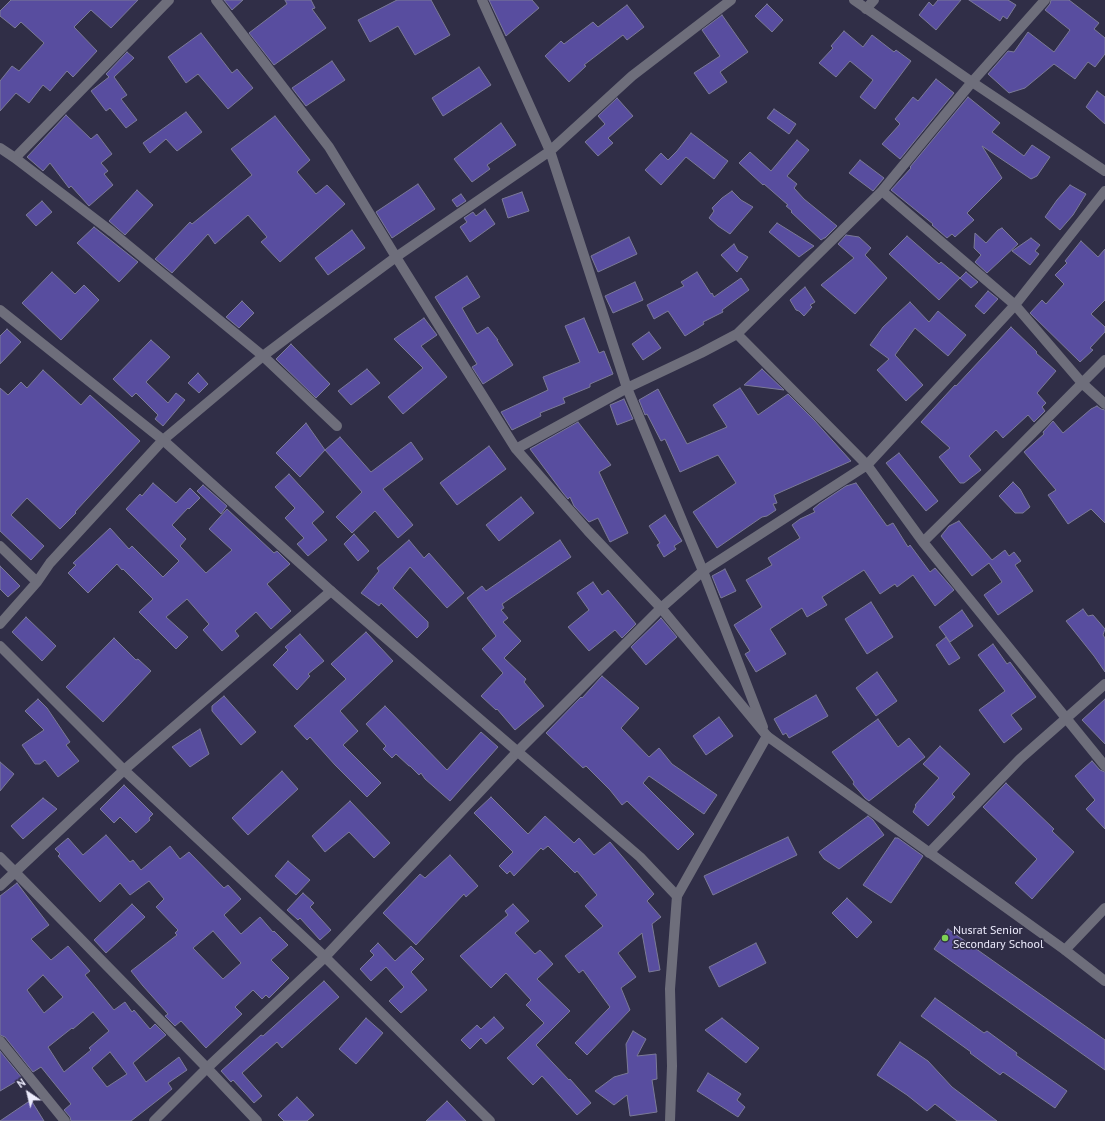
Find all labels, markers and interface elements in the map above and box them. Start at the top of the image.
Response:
place label: Nusrat Senior Secondary School [953,924,1043,952]
marker: Nusrat Senior Secondary School [940,933,950,943]
north arrow [8,1073,48,1113]
text: N [14,1075,28,1091]

